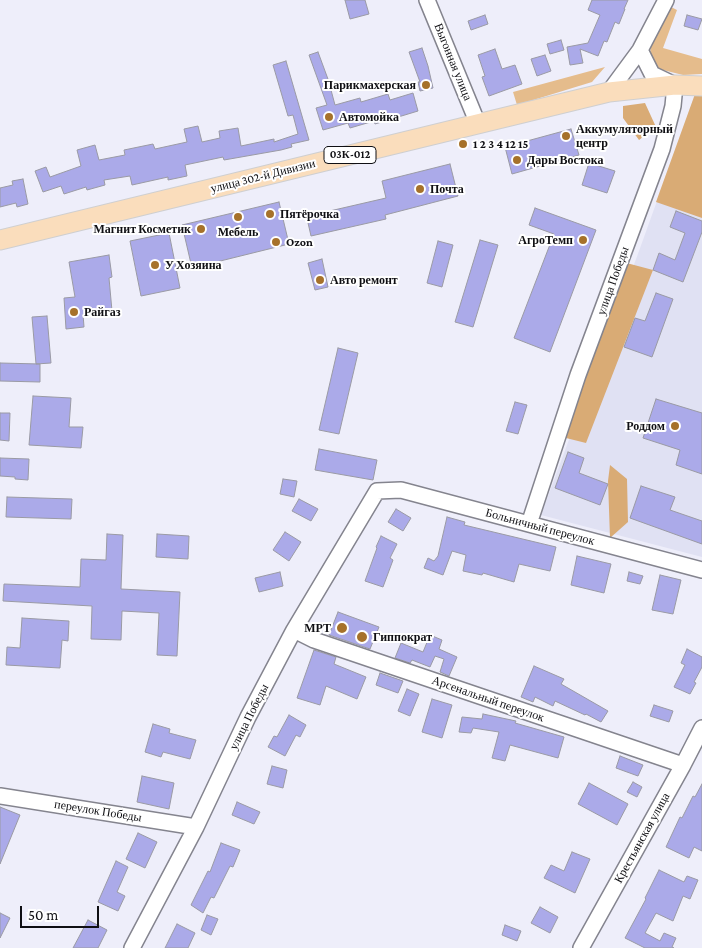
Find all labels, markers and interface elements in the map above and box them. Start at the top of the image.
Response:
street label: Выгонная улица [431,21,475,103]
place label: Парикмахерская [324,78,416,92]
marker: Парикмахерская [420,79,432,91]
place label: Автомойка [339,110,399,124]
marker: Автомойка [323,111,335,123]
place label: Аккумуляторный центр [576,122,673,150]
marker: Аккумуляторный центр [560,130,572,142]
place label: 1 2 3 4 12 15 [473,137,528,151]
marker: 1 2 3 4 12 15 [457,138,469,150]
road number: 03К-012 [324,146,376,164]
place label: Дары Востока [527,153,603,167]
marker: Дары Востока [511,154,523,166]
street label: улица 302-й Дивизии [209,156,317,196]
place label: Почта [430,182,464,196]
marker: Почта [414,183,426,195]
place label: Пятёрочка [280,207,339,221]
marker: Пятёрочка [264,208,276,220]
marker: Мебель [232,211,244,223]
place label: Магнит Косметик [94,222,191,236]
marker: Магнит Косметик [195,223,207,235]
place label: Мебель [218,225,258,239]
place label: АгроТемп [518,233,573,247]
marker: АгроТемп [577,234,589,246]
place label: Ozon [286,235,313,249]
marker: Ozon [270,236,282,248]
street label: улица Победы [594,245,632,317]
place label: У Хозяина [165,258,222,272]
marker: У Хозяина [149,259,161,271]
place label: Авто ремонт [330,273,398,287]
marker: Авто ремонт [314,274,326,286]
place label: Райгаз [84,305,121,319]
marker: Райгаз [68,306,80,318]
place label: Роддом [626,419,665,433]
marker: Роддом [669,420,681,432]
street label: Больничный переулок [484,506,596,548]
place label: МРТ [304,621,331,635]
marker: МРТ [335,621,349,635]
marker: Гиппократ [355,630,369,644]
place label: Гиппократ [373,630,432,644]
street label: Арсенальный переулок [430,673,546,725]
street label: улица Победы [226,682,272,752]
street label: Крестьянская улица [611,790,673,886]
street label: переулок Победы [53,797,143,825]
scale bar [22,896,101,928]
text: 50 m [28,907,58,923]

